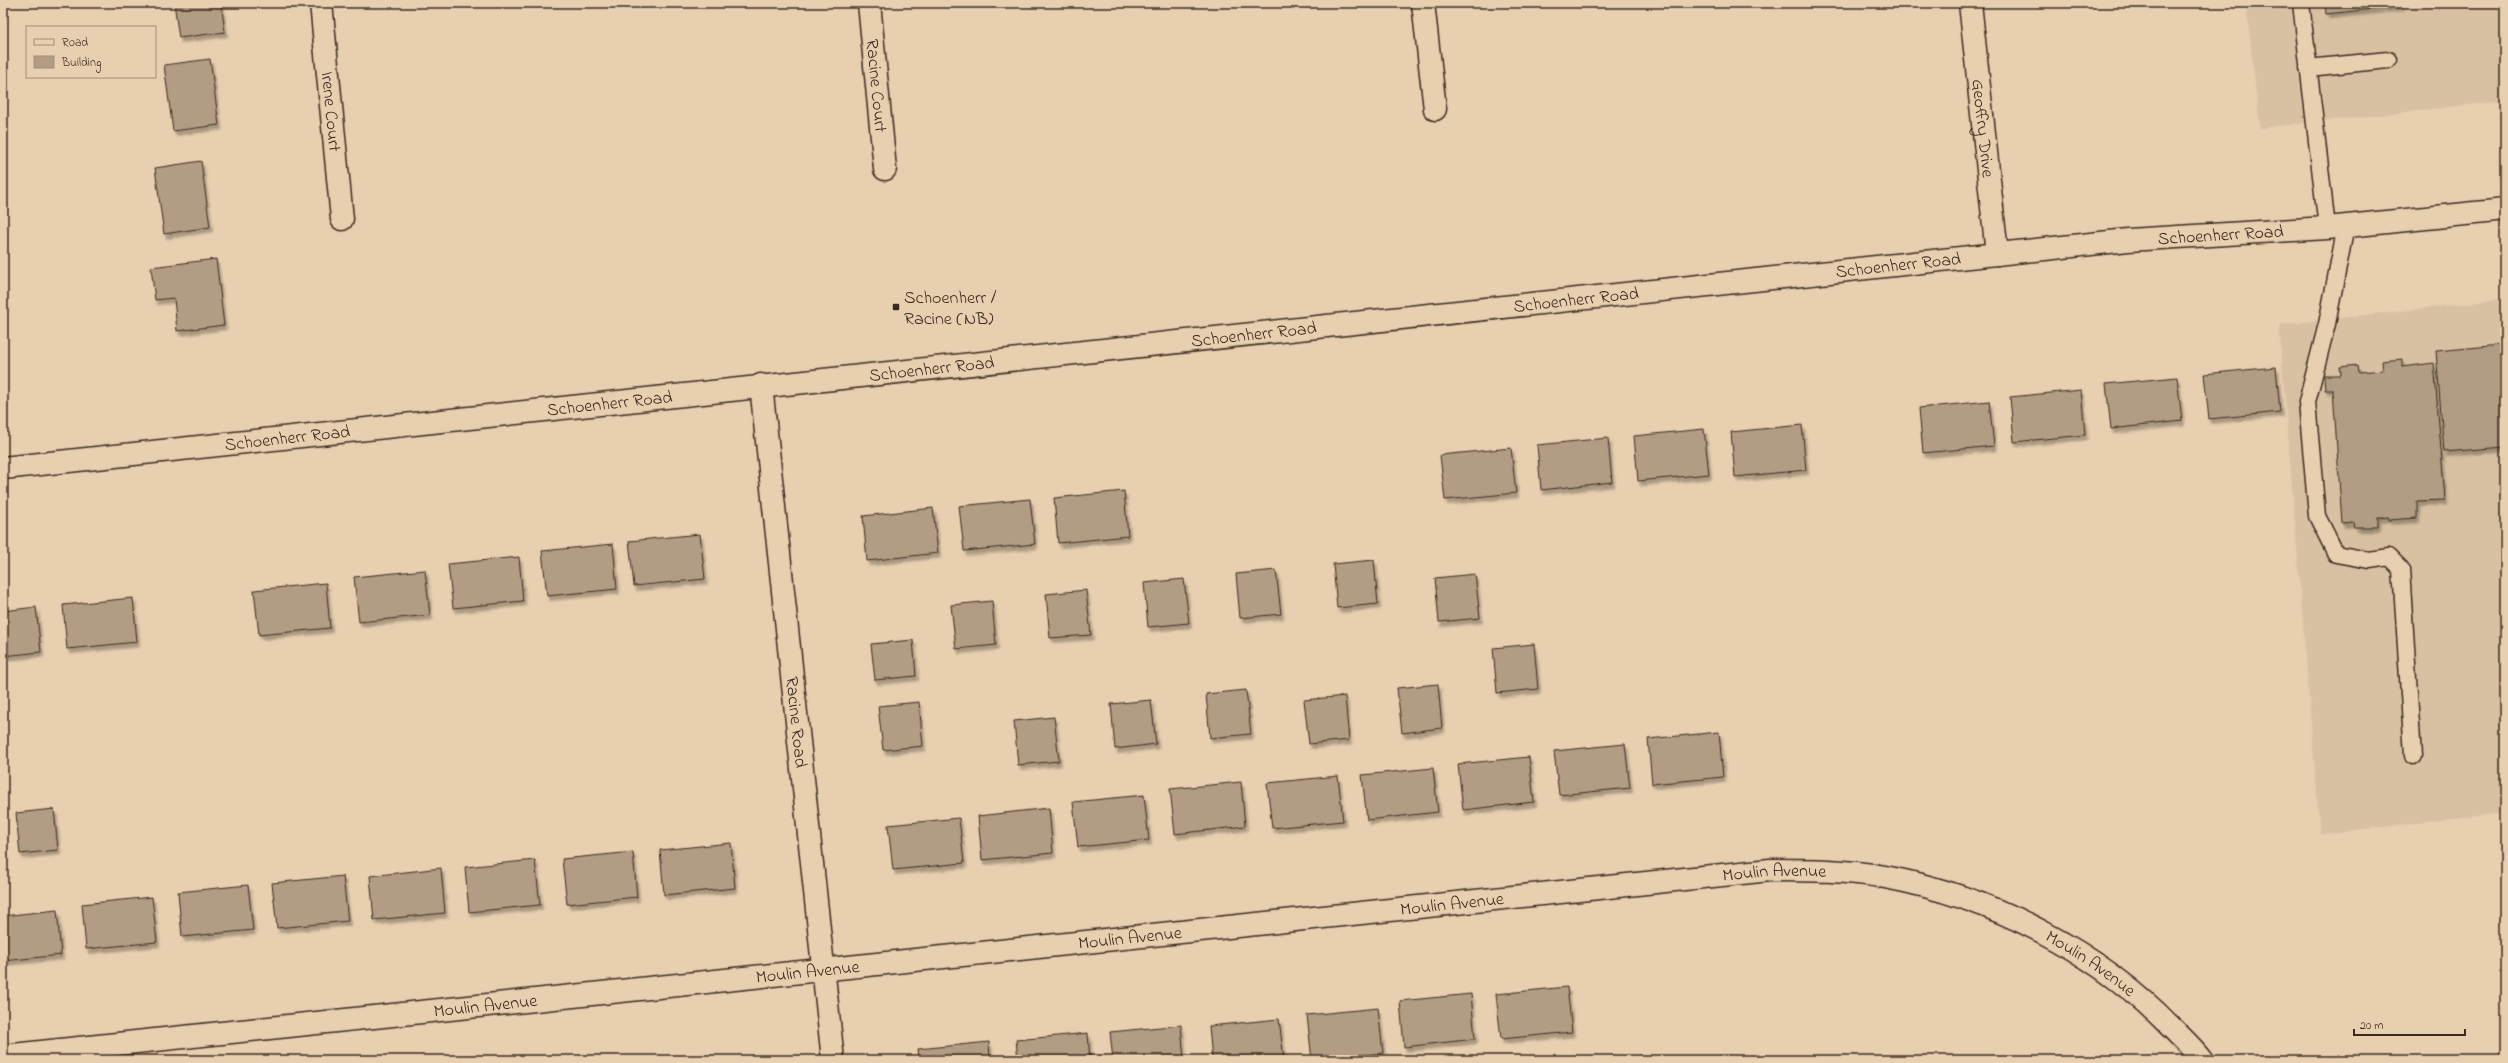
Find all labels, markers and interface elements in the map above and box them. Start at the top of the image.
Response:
legend [26,26,156,78]
text: Road [62,34,88,52]
street label: Racine Court [858,38,892,134]
text: Building [61,54,101,73]
street label: Irene Court [313,70,346,153]
street label: Geoffry Drive [1963,78,2000,180]
street label: Schoenherr Road [2157,220,2284,253]
street label: Schoenherr Road [1834,247,1962,286]
street label: Schoenherr Road [1512,282,1640,321]
place label: Schoenherr / Racine (NB) [904,286,997,333]
marker: Schoenherr / Racine (NB) [891,302,901,312]
street label: Schoenherr Road [1190,316,1318,355]
street label: Schoenherr Road [868,351,996,390]
street label: Schoenherr Road [546,385,674,425]
street label: Schoenherr Road [224,420,352,459]
street label: Racine Road [777,675,813,769]
street label: Moulin Avenue [1721,859,1828,890]
street label: Moulin Avenue [1399,887,1506,924]
street label: Moulin Avenue [1077,921,1184,958]
street label: Moulin Avenue [2040,925,2141,1005]
street label: Moulin Avenue [755,955,862,992]
street label: Moulin Avenue [432,989,540,1026]
scale bar [2354,1011,2465,1037]
text: 20 m [2360,1017,2383,1035]

